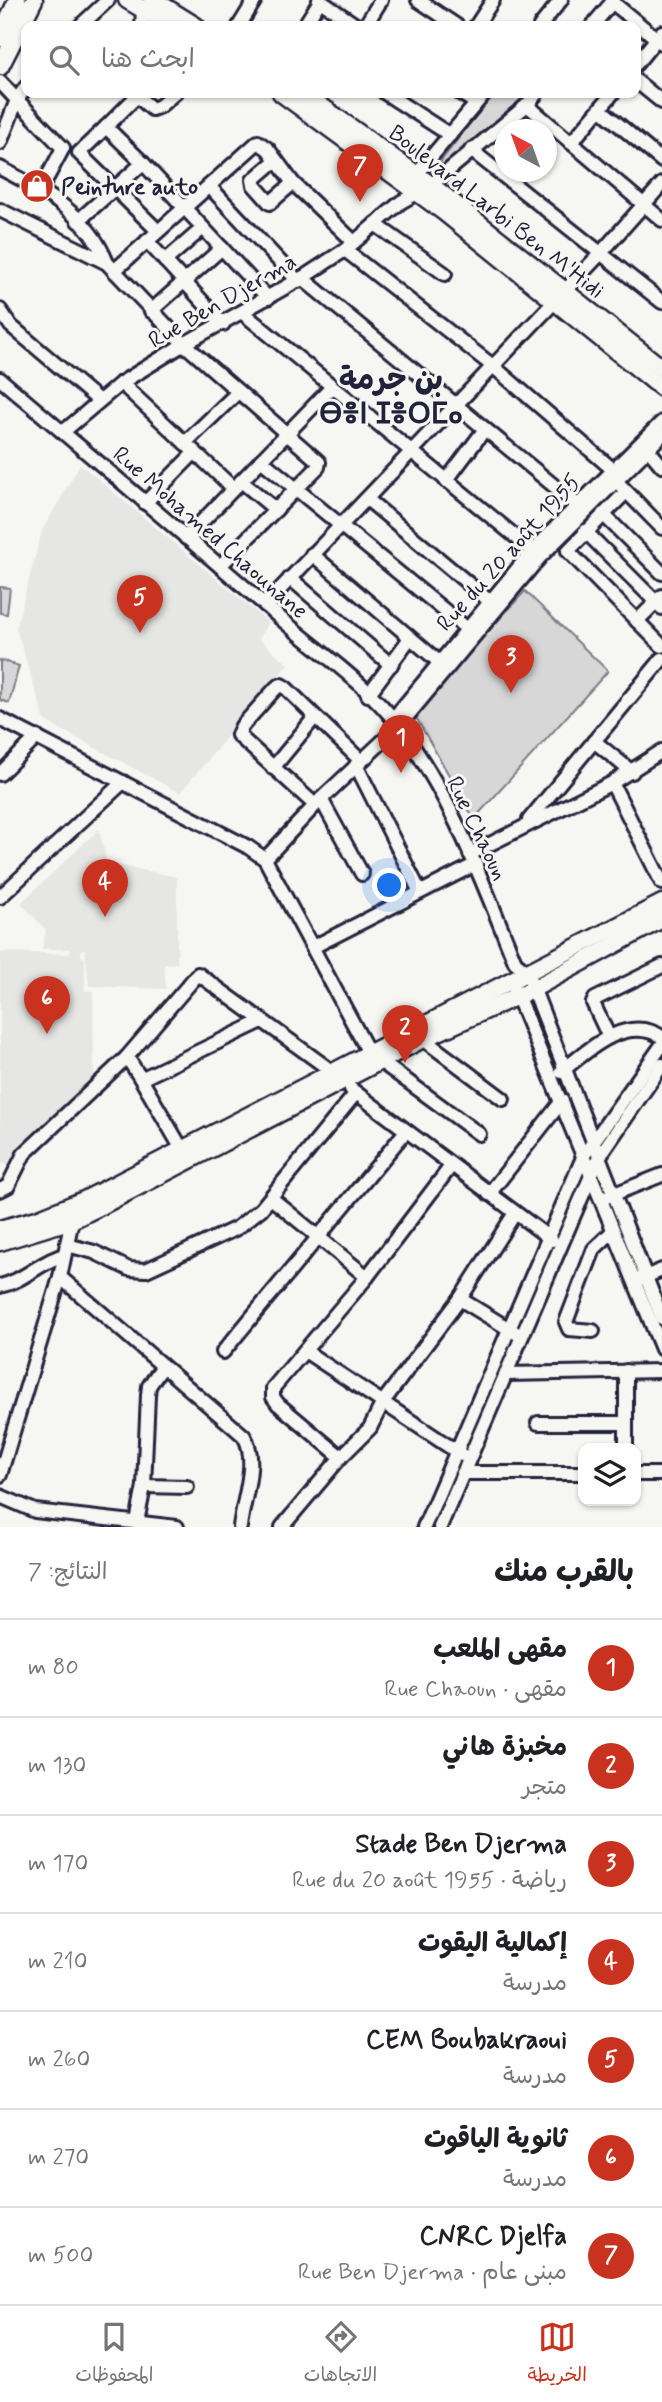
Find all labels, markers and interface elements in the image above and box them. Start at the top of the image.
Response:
search box [21,21,641,98]
icon: search [45,41,83,79]
text: ابحث هنا [101,43,195,77]
street label: Boulevard Larbi Ben M'Hidi [382,119,610,306]
north arrow [494,119,557,182]
pin: 7 [337,144,383,202]
shop icon: Peinture auto [18,167,56,205]
place label: Peinture auto [61,173,198,203]
street label: Rue Ben Djerma [143,247,303,356]
district label: بن جرمة ⴱⴻⵏ ⵊⴻⵔⵎⴰ [319,361,463,434]
street label: Rue Mohamed Chaounane [106,440,314,627]
street label: Rue du 20 août 1955 [431,468,588,639]
pin: 5 [117,575,163,633]
pin: 3 [488,635,534,693]
pin: 1 [378,715,424,773]
street label: Rue Chaoun [438,772,514,886]
pin: 4 [82,859,128,917]
your location [372,868,406,902]
pin: 6 [24,976,70,1034]
pin: 2 [382,1005,428,1063]
map controls [578,1443,641,1506]
button: layers [578,1443,641,1506]
text: بالقرب منك [494,1553,634,1592]
text: النتائج: 7 [28,1558,107,1588]
text: مقهى الملعب [433,1633,567,1667]
text: 80 m [28,1653,79,1683]
text: 1 [606,1653,616,1683]
text: مقهى · Rue Chaoun [384,1675,567,1705]
text: مخبزة هاني [442,1731,567,1765]
text: 130 m [28,1751,86,1781]
text: 2 [605,1751,617,1781]
text: متجر [522,1773,567,1803]
text: Stade Ben Djerma [355,1828,567,1862]
text: 170 m [28,1849,88,1879]
text: 3 [606,1849,616,1879]
text: رياضة · Rue du 20 août 1955 [292,1866,567,1896]
text: إكمالية اليقوت [418,1927,567,1961]
text: 210 m [28,1947,88,1977]
text: 4 [604,1947,618,1977]
text: مدرسة [503,1969,567,1999]
text: CEM Boubakraoui [366,2024,567,2058]
text: 260 m [28,2045,90,2075]
text: 5 [604,2045,618,2075]
text: مدرسة [503,2062,567,2092]
text: ثانوية الياقوت [424,2123,567,2157]
text: 270 m [28,2143,89,2173]
text: 6 [605,2143,617,2173]
text: مدرسة [503,2165,567,2195]
text: CNRC Djelfa [420,2220,567,2254]
text: 500 m [28,2241,93,2271]
text: 7 [604,2241,618,2271]
text: مبنى عام · Rue Ben Djerma [298,2258,567,2288]
tab: المحفوظات [75,2318,153,2391]
tab: الاتجاهات [304,2318,377,2391]
tab: الخريطة [528,2318,587,2391]

